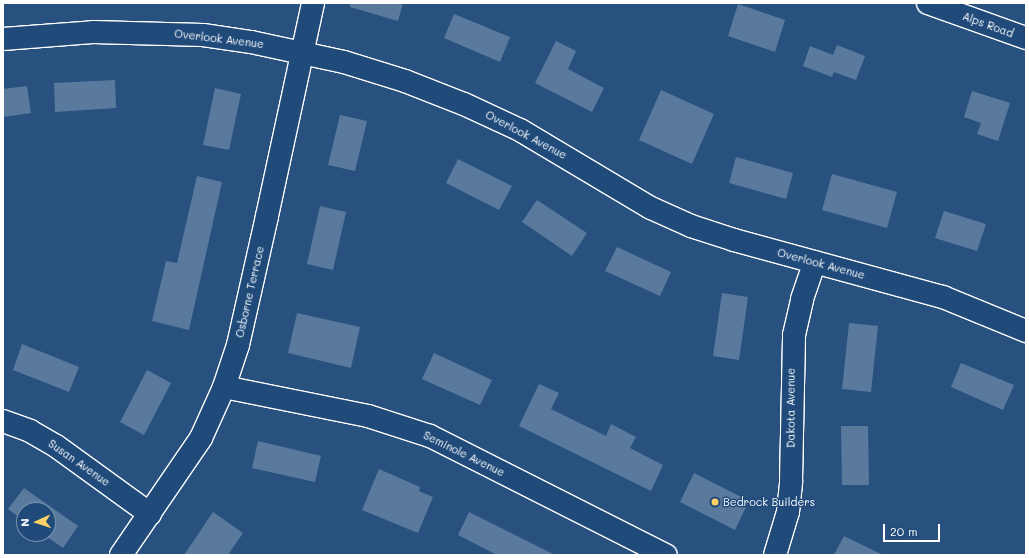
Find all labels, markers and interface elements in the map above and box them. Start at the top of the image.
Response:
street label: Alps Road [961,10,1015,40]
street label: Overlook Avenue [173,27,265,51]
street label: Overlook Avenue [483,108,569,162]
street label: Osborne Terrace [233,245,267,339]
street label: Overlook Avenue [776,246,866,282]
street label: Dakota Avenue [784,368,798,448]
street label: Seminole Avenue [421,429,507,479]
street label: Susan Avenue [46,437,112,489]
place label: Bedrock Builders [723,495,815,509]
marker: Bedrock Builders [710,497,720,507]
north arrow [16,502,56,542]
scale bar [885,516,942,542]
text: N [17,518,32,527]
text: 20 m [890,523,918,539]

